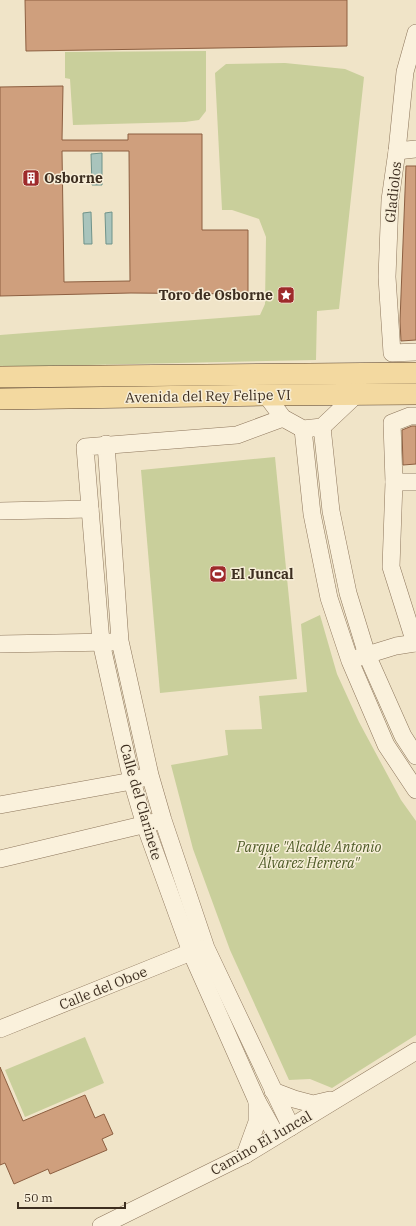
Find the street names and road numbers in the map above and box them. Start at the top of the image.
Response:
street label: Gladiolos [381,160,405,224]
street label: Avenida del Rey Felipe VI [125,386,291,406]
street label: Calle del Clarinete [116,742,166,862]
street label: Calle del Oboe [56,962,150,1014]
street label: Camino El Juncal [207,1107,315,1179]

